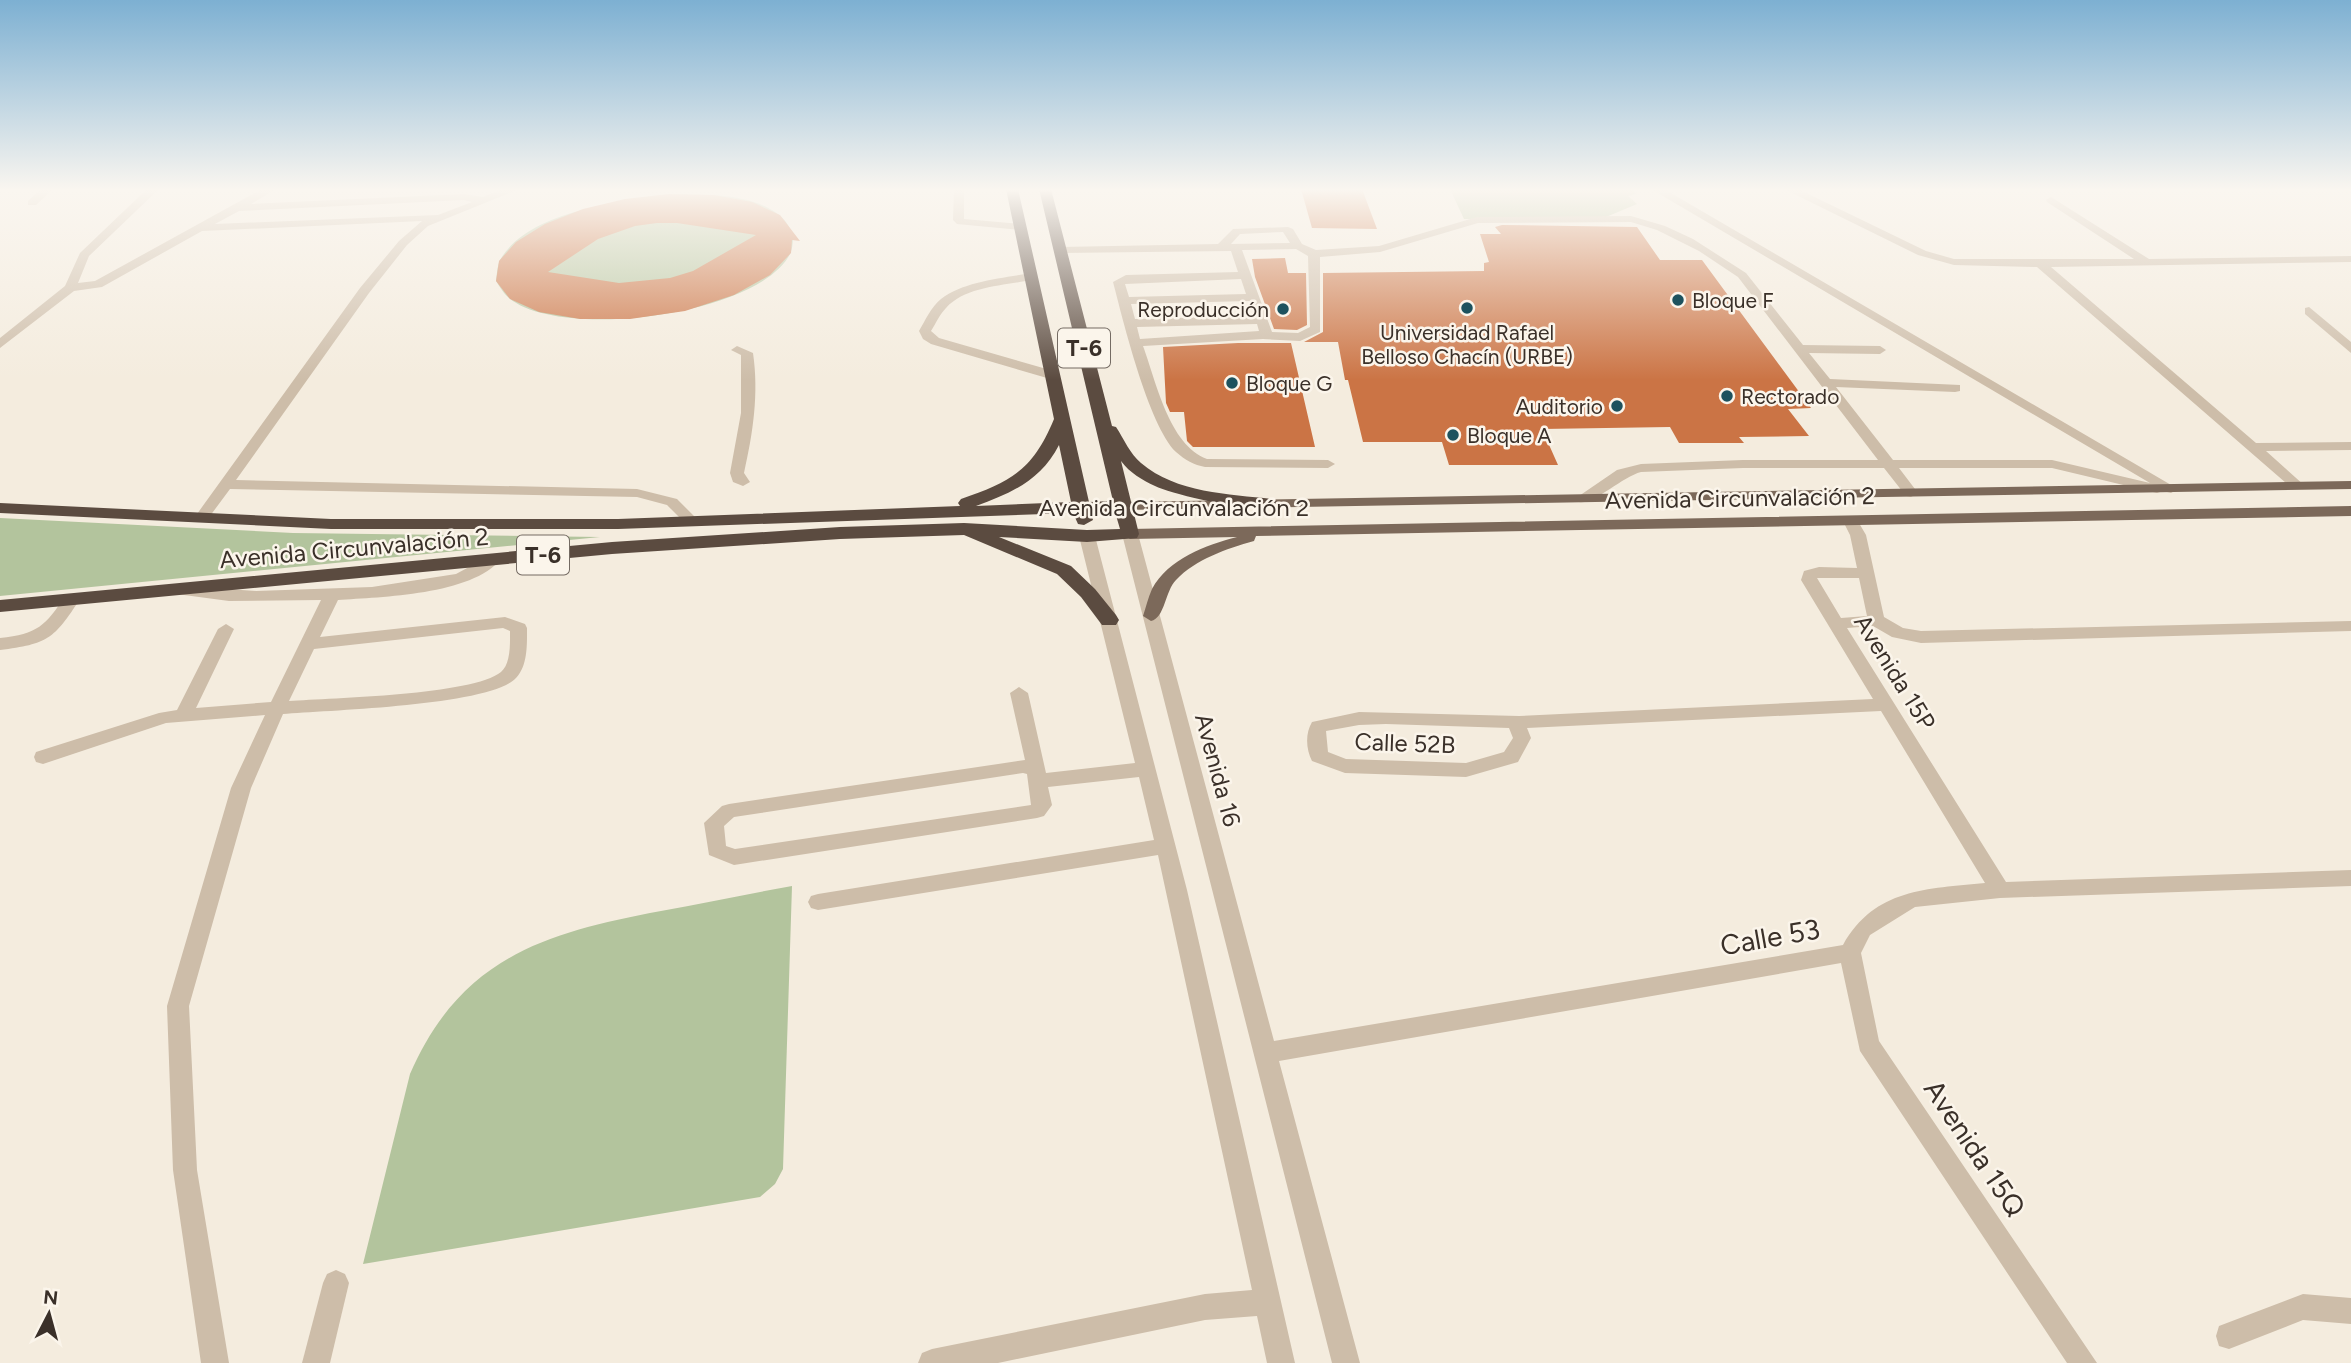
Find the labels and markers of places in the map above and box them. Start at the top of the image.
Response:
place label: Bloque F [1692,288,1774,313]
marker: Bloque F [1670,292,1686,308]
place label: Reproducción [1137,297,1269,322]
marker: Universidad Rafael Belloso Chacín (URBE) [1459,300,1475,316]
marker: Reproducción [1275,301,1291,317]
place label: Universidad Rafael Belloso Chacín (URBE) [1361,320,1573,369]
place label: Bloque G [1246,371,1332,396]
marker: Bloque G [1224,375,1240,391]
place label: Rectorado [1741,384,1839,409]
marker: Rectorado [1719,388,1735,404]
place label: Auditorio [1516,394,1603,419]
marker: Auditorio [1609,398,1625,414]
place label: Bloque A [1467,423,1551,448]
marker: Bloque A [1445,427,1461,443]

